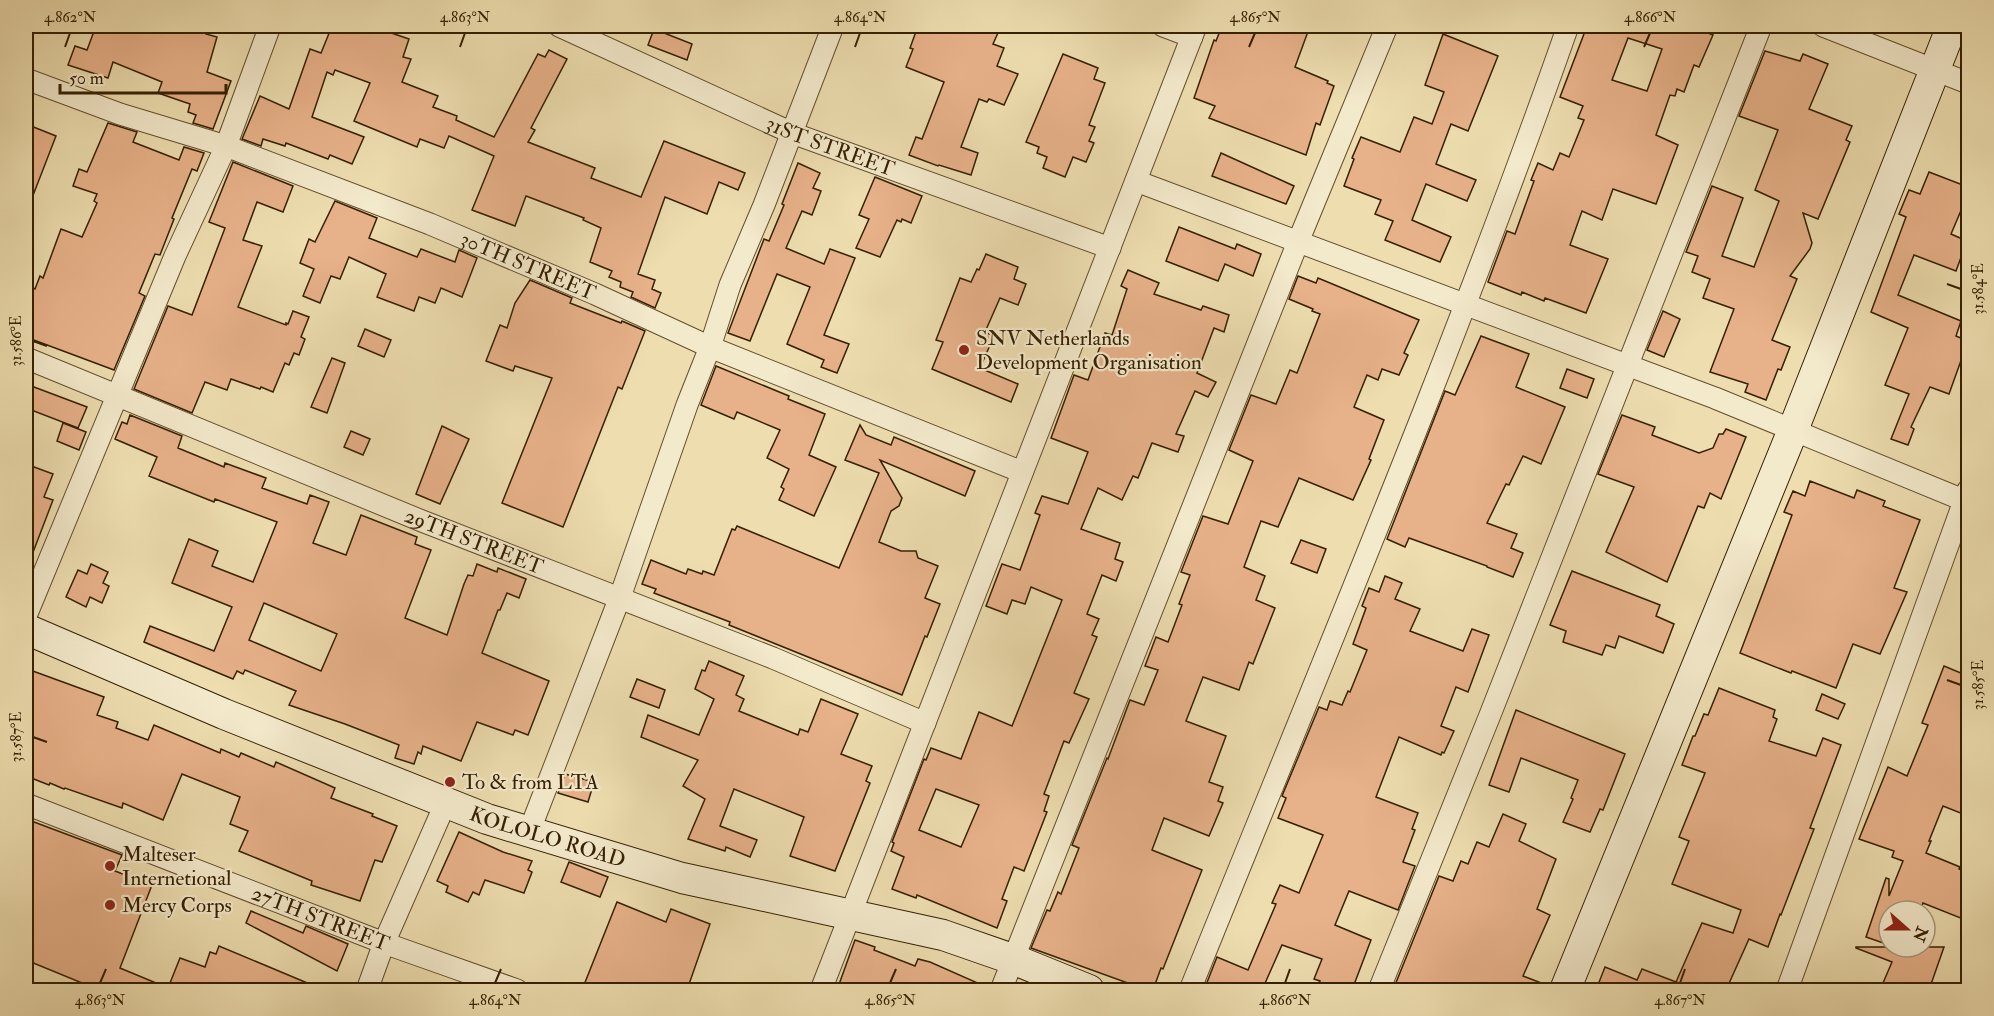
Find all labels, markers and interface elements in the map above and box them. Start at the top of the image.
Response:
text: 4.862°N [44,8,97,27]
text: 4.863°N [440,8,491,27]
text: 4.864°N [834,8,887,27]
text: 4.865°N [1229,8,1281,27]
text: 4.866°N [1624,8,1677,27]
scale bar [60,57,226,95]
text: 50 m [69,67,104,90]
street label: 31ST STREET [761,110,899,183]
street label: 30TH STREET [456,225,600,307]
text: 31.584°E [1969,263,1988,315]
text: 31.586°E [7,315,26,367]
place label: SNV Netherlands Development Organisation [976,325,1202,376]
marker: SNV Netherlands Development Organisation [957,343,971,357]
street label: 29TH STREET [400,502,547,581]
text: 31.585°E [1969,660,1988,710]
text: 31.587°E [7,712,26,762]
place label: To & from LTA [462,769,599,796]
marker: To & from LTA [443,775,457,789]
street label: KOLOLO ROAD [466,800,629,874]
place label: Malteser Internetional [122,841,232,892]
marker: Malteser Internetional [103,859,117,873]
street label: 27TH STREET [248,880,394,958]
place label: Mercy Corps [122,892,232,919]
marker: Mercy Corps [103,898,117,912]
north arrow [1877,899,1937,959]
text: N [1908,923,1932,945]
text: 4.863°N [75,991,126,1010]
text: 4.864°N [469,991,522,1010]
text: 4.865°N [864,991,916,1010]
text: 4.866°N [1259,991,1312,1010]
text: 4.867°N [1654,991,1706,1010]

